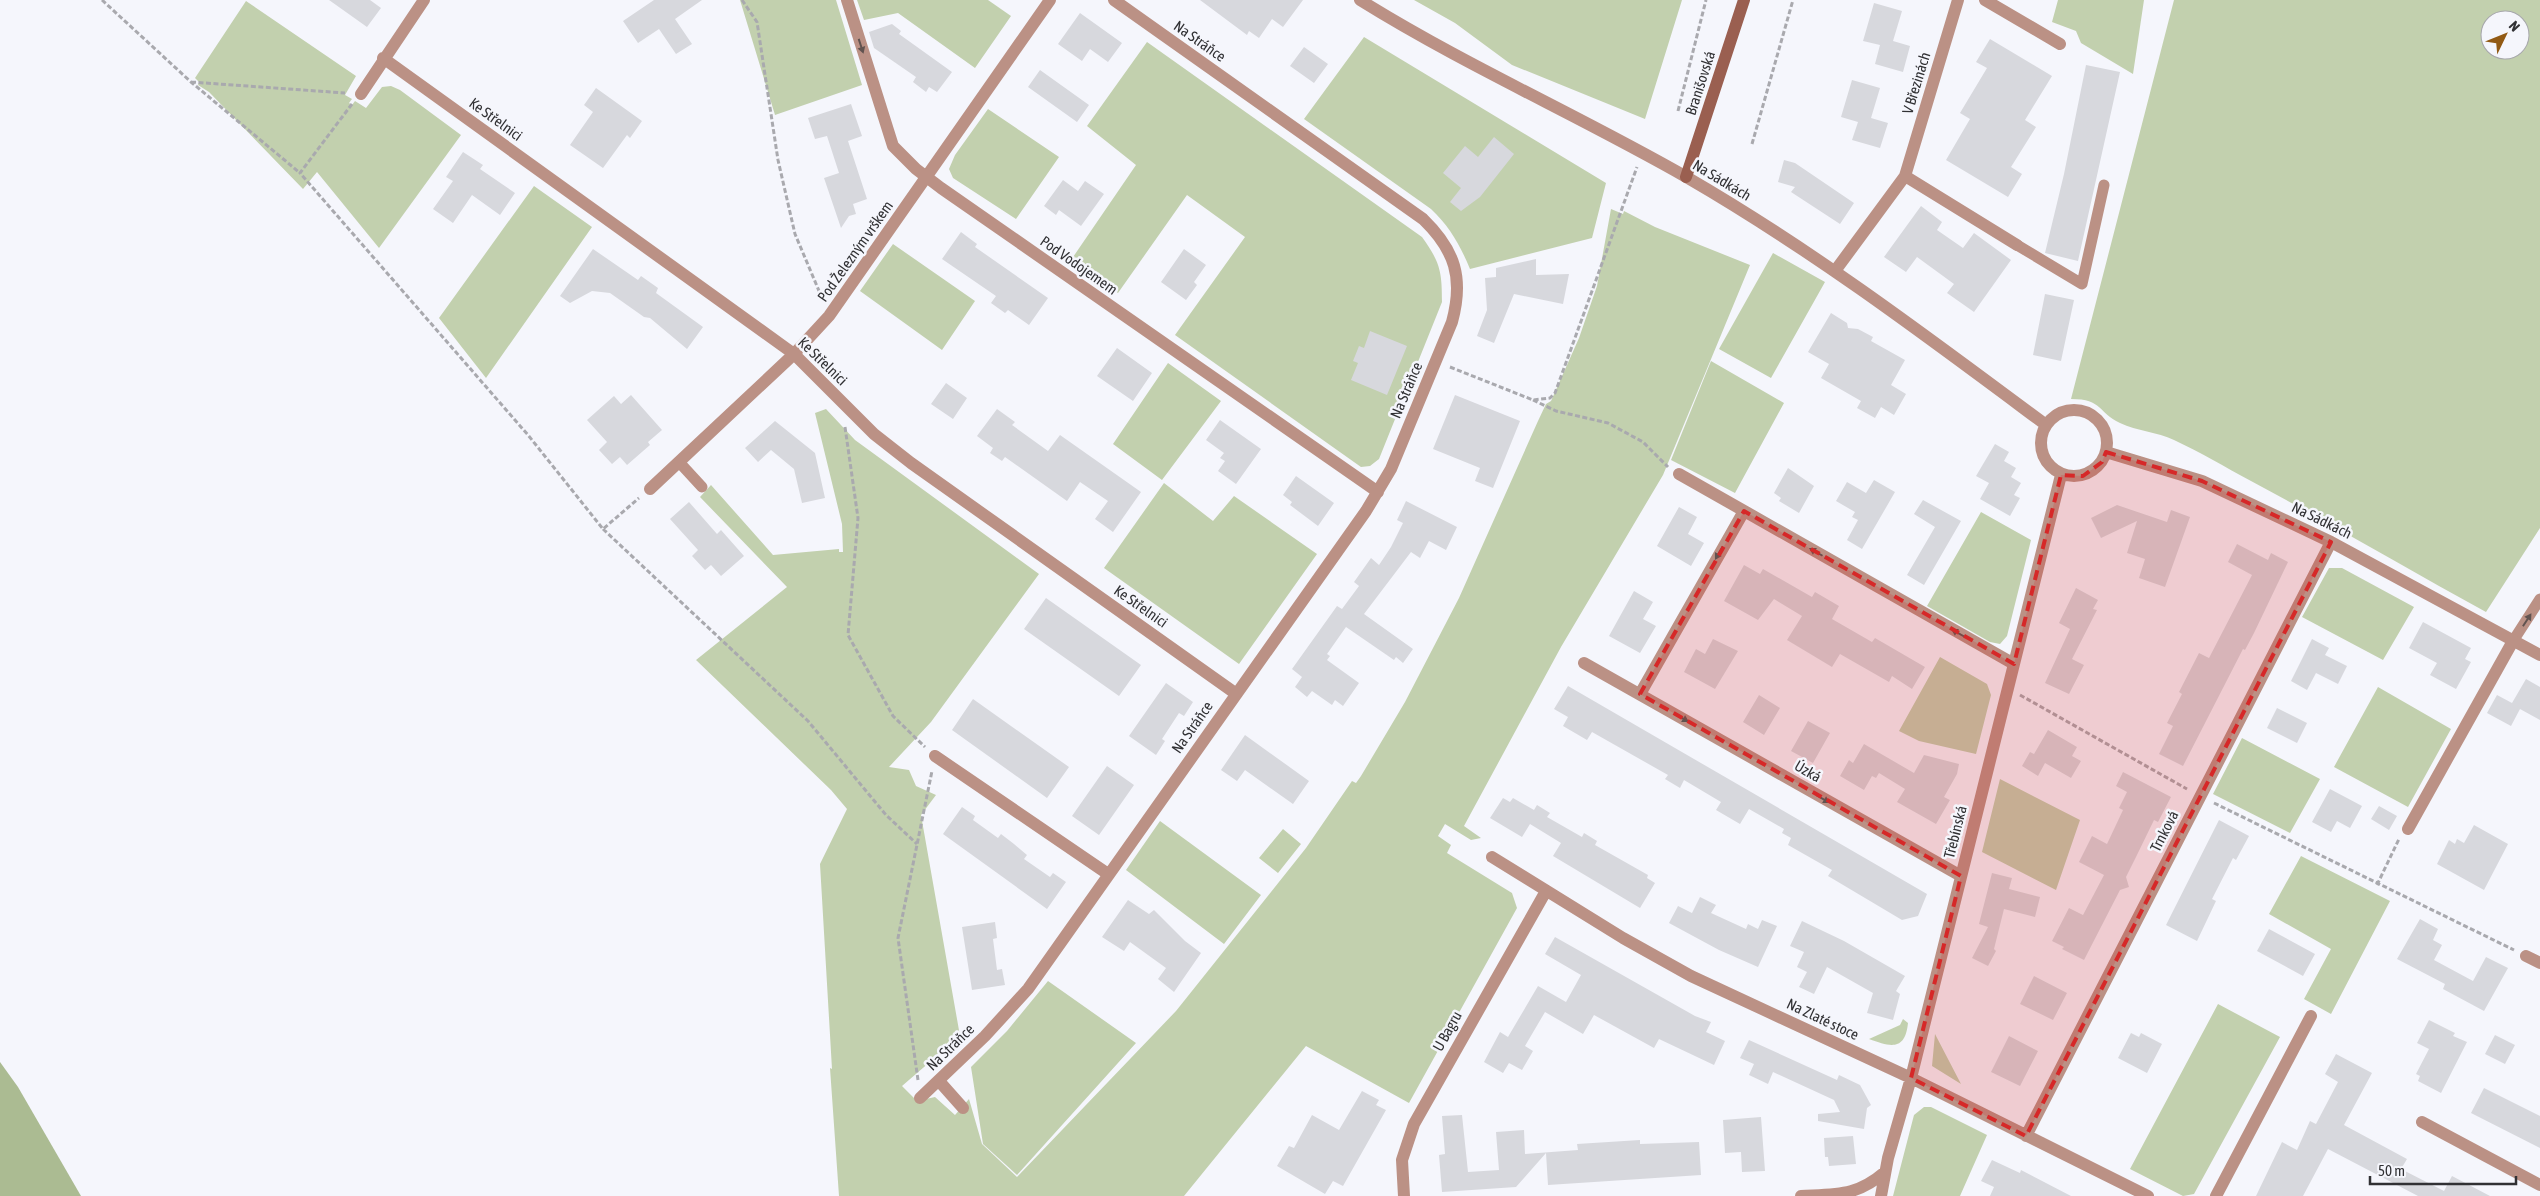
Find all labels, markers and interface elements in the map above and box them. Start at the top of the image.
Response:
north arrow [2480,10,2530,60]
street label: Na Stráňce [1171,17,1229,65]
text: N [2506,18,2523,35]
one-way arrow [858,39,866,54]
street label: Branišovská [1682,49,1718,117]
street label: V Březinách [1899,50,1933,116]
street label: Ke Střelnici [466,94,526,144]
street label: Na Sádkách [1690,156,1754,204]
street label: Pod Železným vrškem [814,197,896,305]
street label: Pod Vodojemem [1037,232,1121,298]
street label: Ke Střelnici [795,334,851,388]
street label: Na Stráňce [1387,359,1425,421]
street label: Na Sádkách [2289,498,2355,542]
one-way arrow [1715,547,1724,560]
one-way arrow [1810,548,1823,557]
street label: Ke Střelnici [1111,581,1171,631]
one-way arrow [2522,613,2531,626]
one-way arrow [1951,628,1964,637]
street label: Na Stráňce [1168,698,1216,756]
one-way arrow [1675,714,1689,723]
street label: Úzká [1792,757,1824,785]
one-way arrow [1817,794,1830,803]
street label: Třebínská [1940,804,1970,860]
street label: Trnková [2147,808,2181,854]
street label: Na Zlaté stoce [1784,995,1862,1043]
street label: U Bagru [1429,1008,1465,1054]
street label: Na Stráňce [923,1020,977,1074]
scale bar [2370,1154,2516,1186]
text: 50 m [2378,1162,2405,1179]

